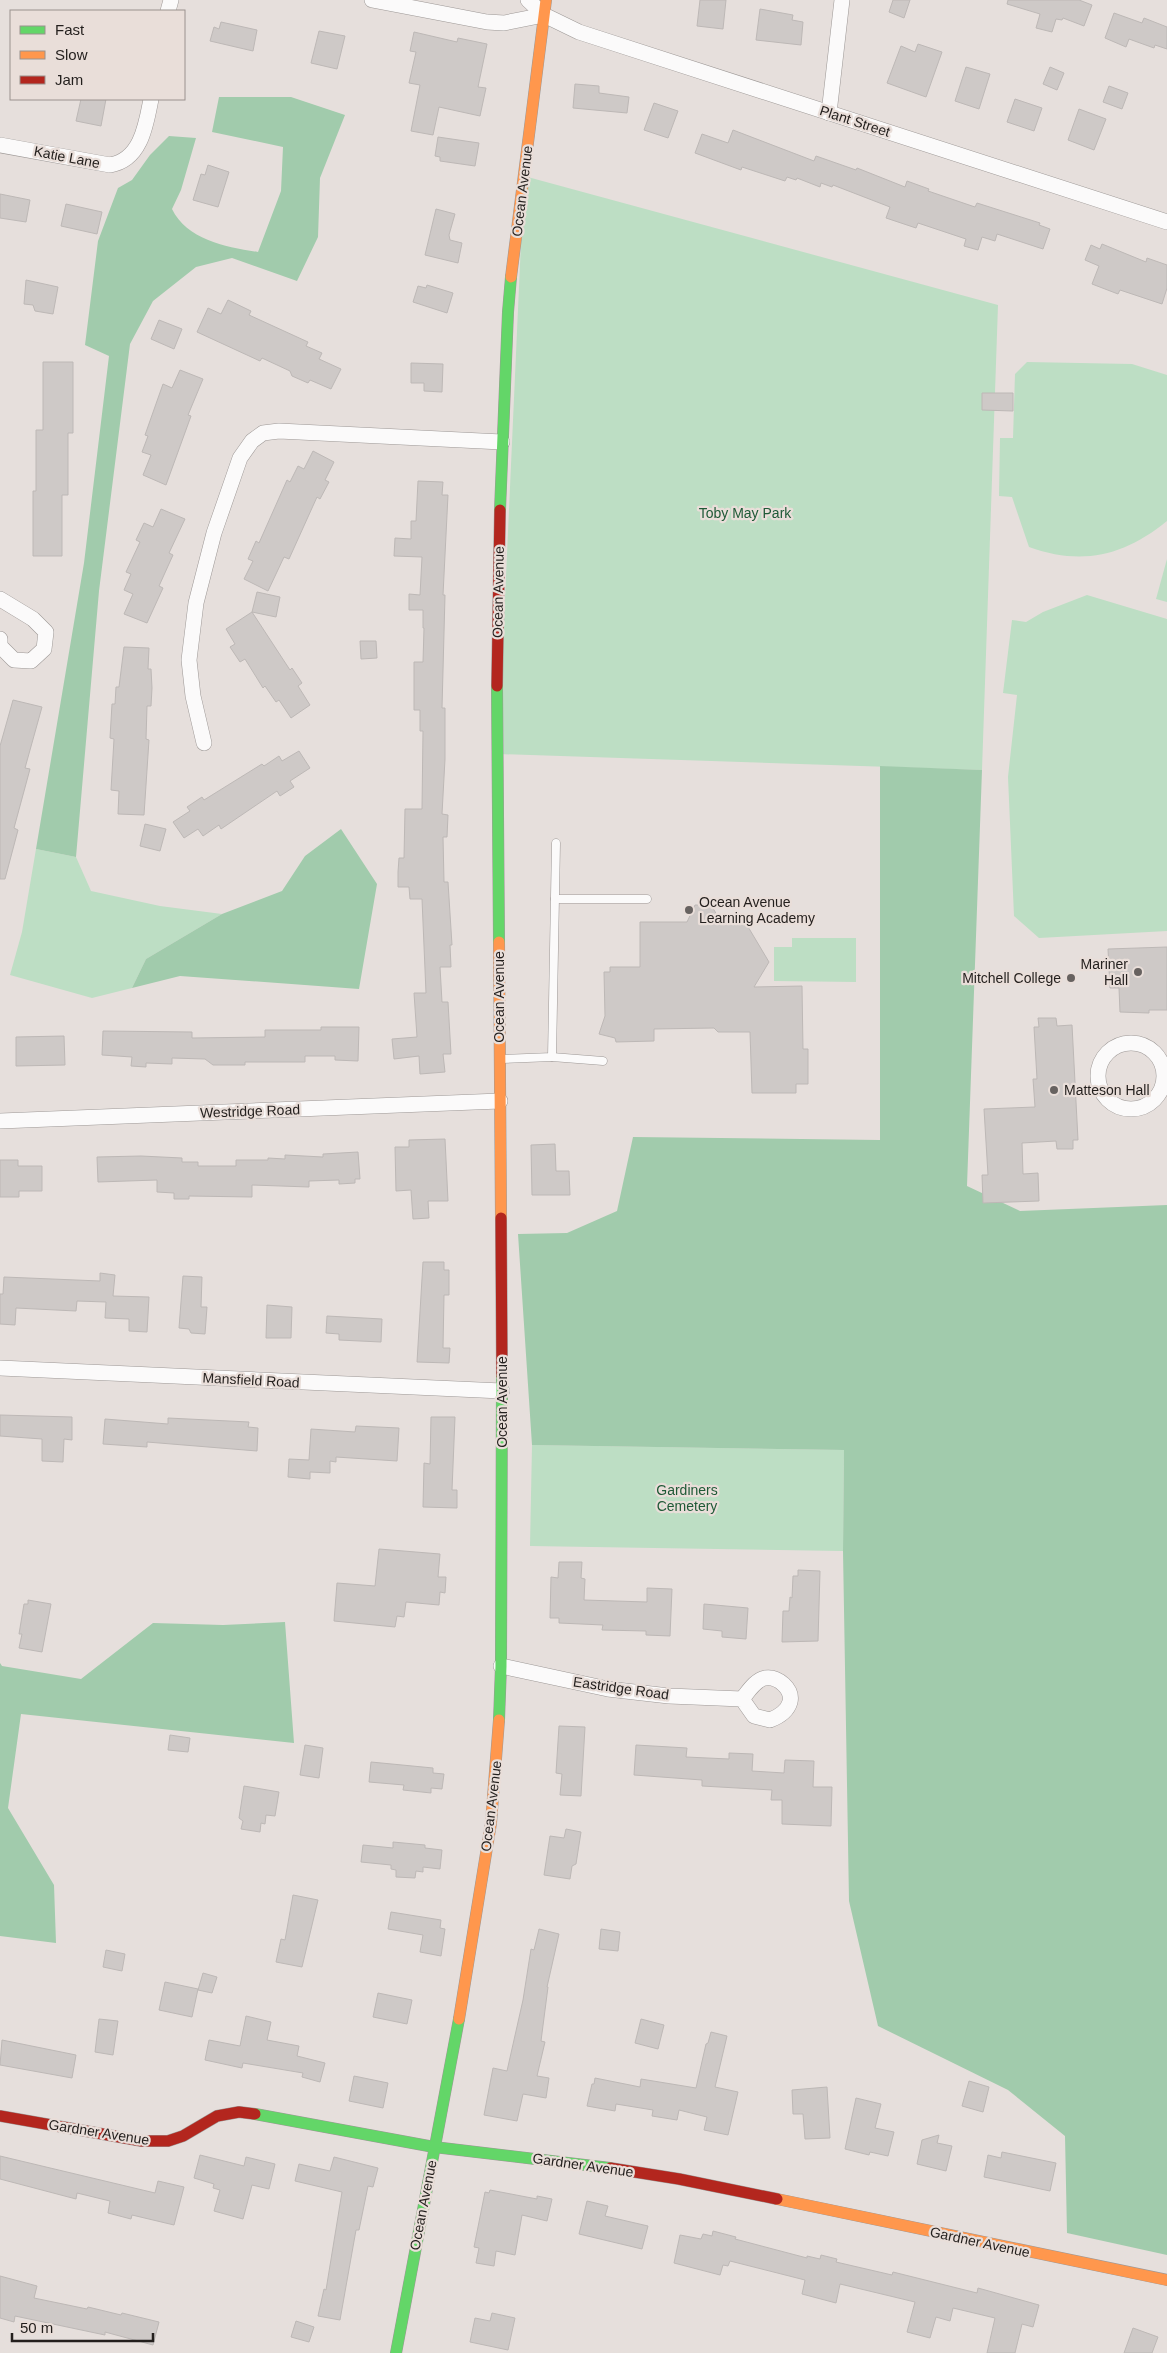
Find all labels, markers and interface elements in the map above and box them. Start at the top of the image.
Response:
legend [10,10,185,100]
text: Fast [55,21,85,38]
text: Slow [55,46,88,63]
text: Jam [55,71,83,88]
street label: Plant Street [818,102,892,140]
street label: Katie Lane [33,143,102,171]
street label: Ocean Avenue [508,144,536,237]
park label: Toby May Park [699,505,792,521]
street label: Ocean Avenue [489,546,507,638]
place label: Ocean Avenue Learning Academy [699,894,815,926]
marker: Ocean Avenue Learning Academy [683,904,695,916]
street label: Ocean Avenue [491,951,507,1043]
place label: Mariner Hall [1081,956,1128,988]
marker: Mariner Hall [1132,966,1144,978]
place label: Mitchell College [962,970,1061,986]
marker: Mitchell College [1065,972,1077,984]
place label: Matteson Hall [1064,1082,1150,1098]
marker: Matteson Hall [1048,1084,1060,1096]
street label: Westridge Road [200,1101,300,1121]
street label: Ocean Avenue [494,1356,510,1448]
street label: Mansfield Road [202,1369,300,1391]
park label: Gardiners Cemetery [656,1482,718,1514]
street label: Eastridge Road [572,1673,670,1703]
street label: Ocean Avenue [477,1759,505,1852]
street label: Gardner Avenue [48,2116,151,2148]
street label: Gardner Avenue [532,2150,635,2180]
street label: Ocean Avenue [406,2158,440,2251]
street label: Gardner Avenue [929,2224,1032,2260]
scale bar [12,2310,154,2342]
text: 50 m [20,2319,53,2336]

